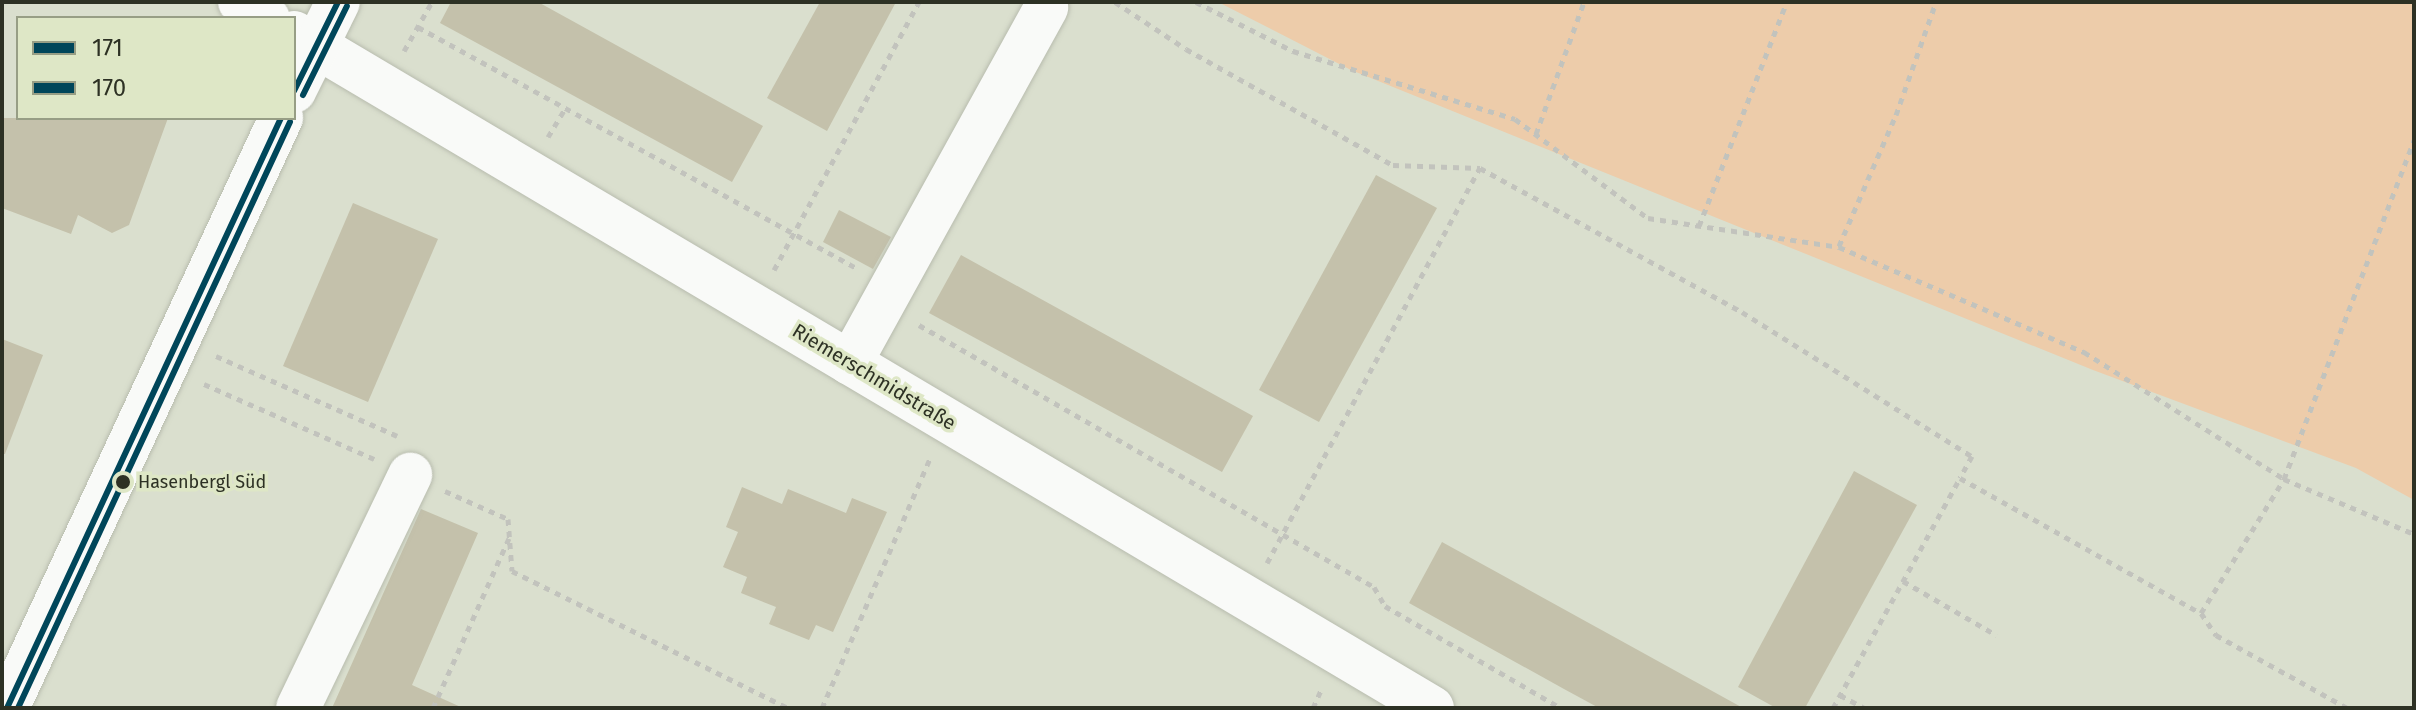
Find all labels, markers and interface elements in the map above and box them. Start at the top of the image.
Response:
legend [16,16,296,120]
text: 171 [92,34,123,62]
text: 170 [92,74,126,102]
street label: Riemerschmidstraße [788,319,960,435]
place label: Hasenbergl Süd [138,471,266,493]
marker: Hasenbergl Süd [115,474,131,490]

